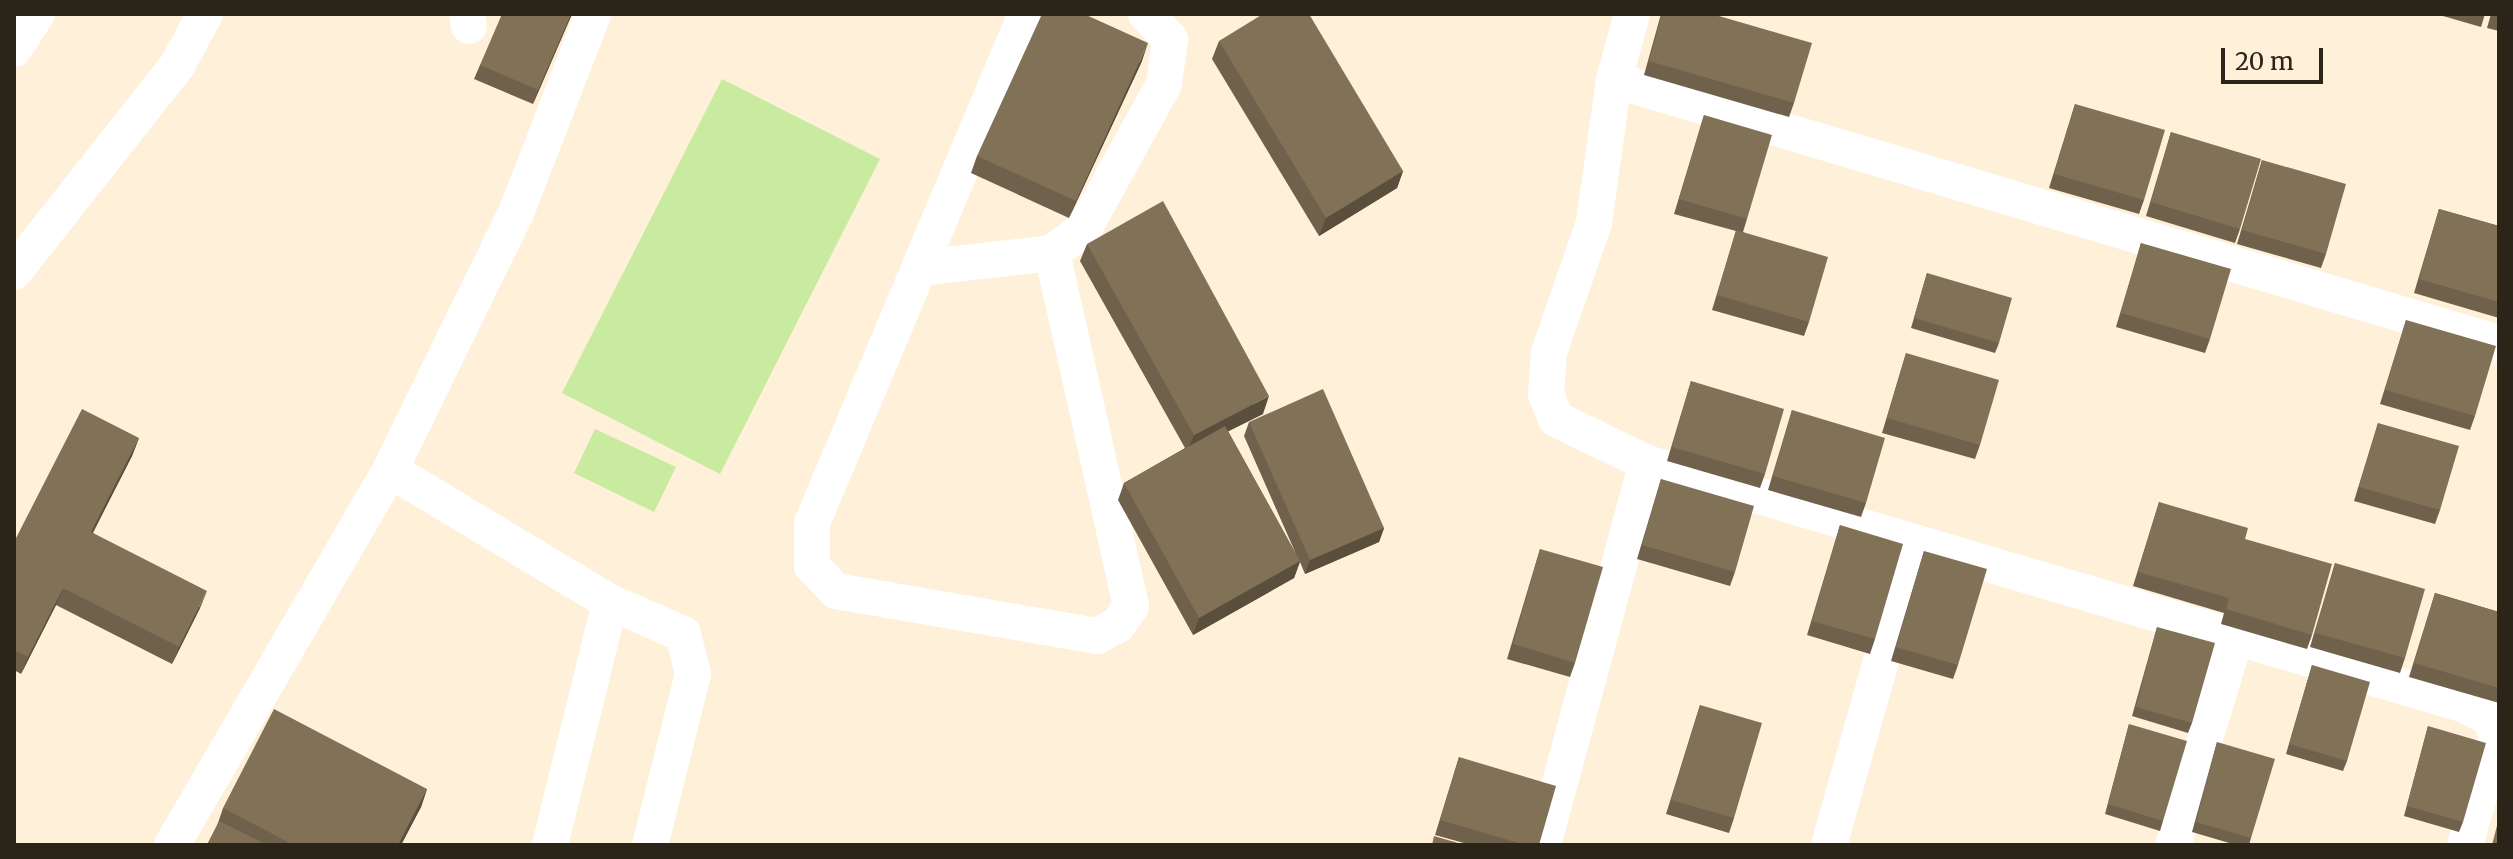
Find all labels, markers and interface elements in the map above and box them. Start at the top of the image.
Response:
scale bar [2225,32,2327,82]
text: 20 m [2235,46,2294,77]

